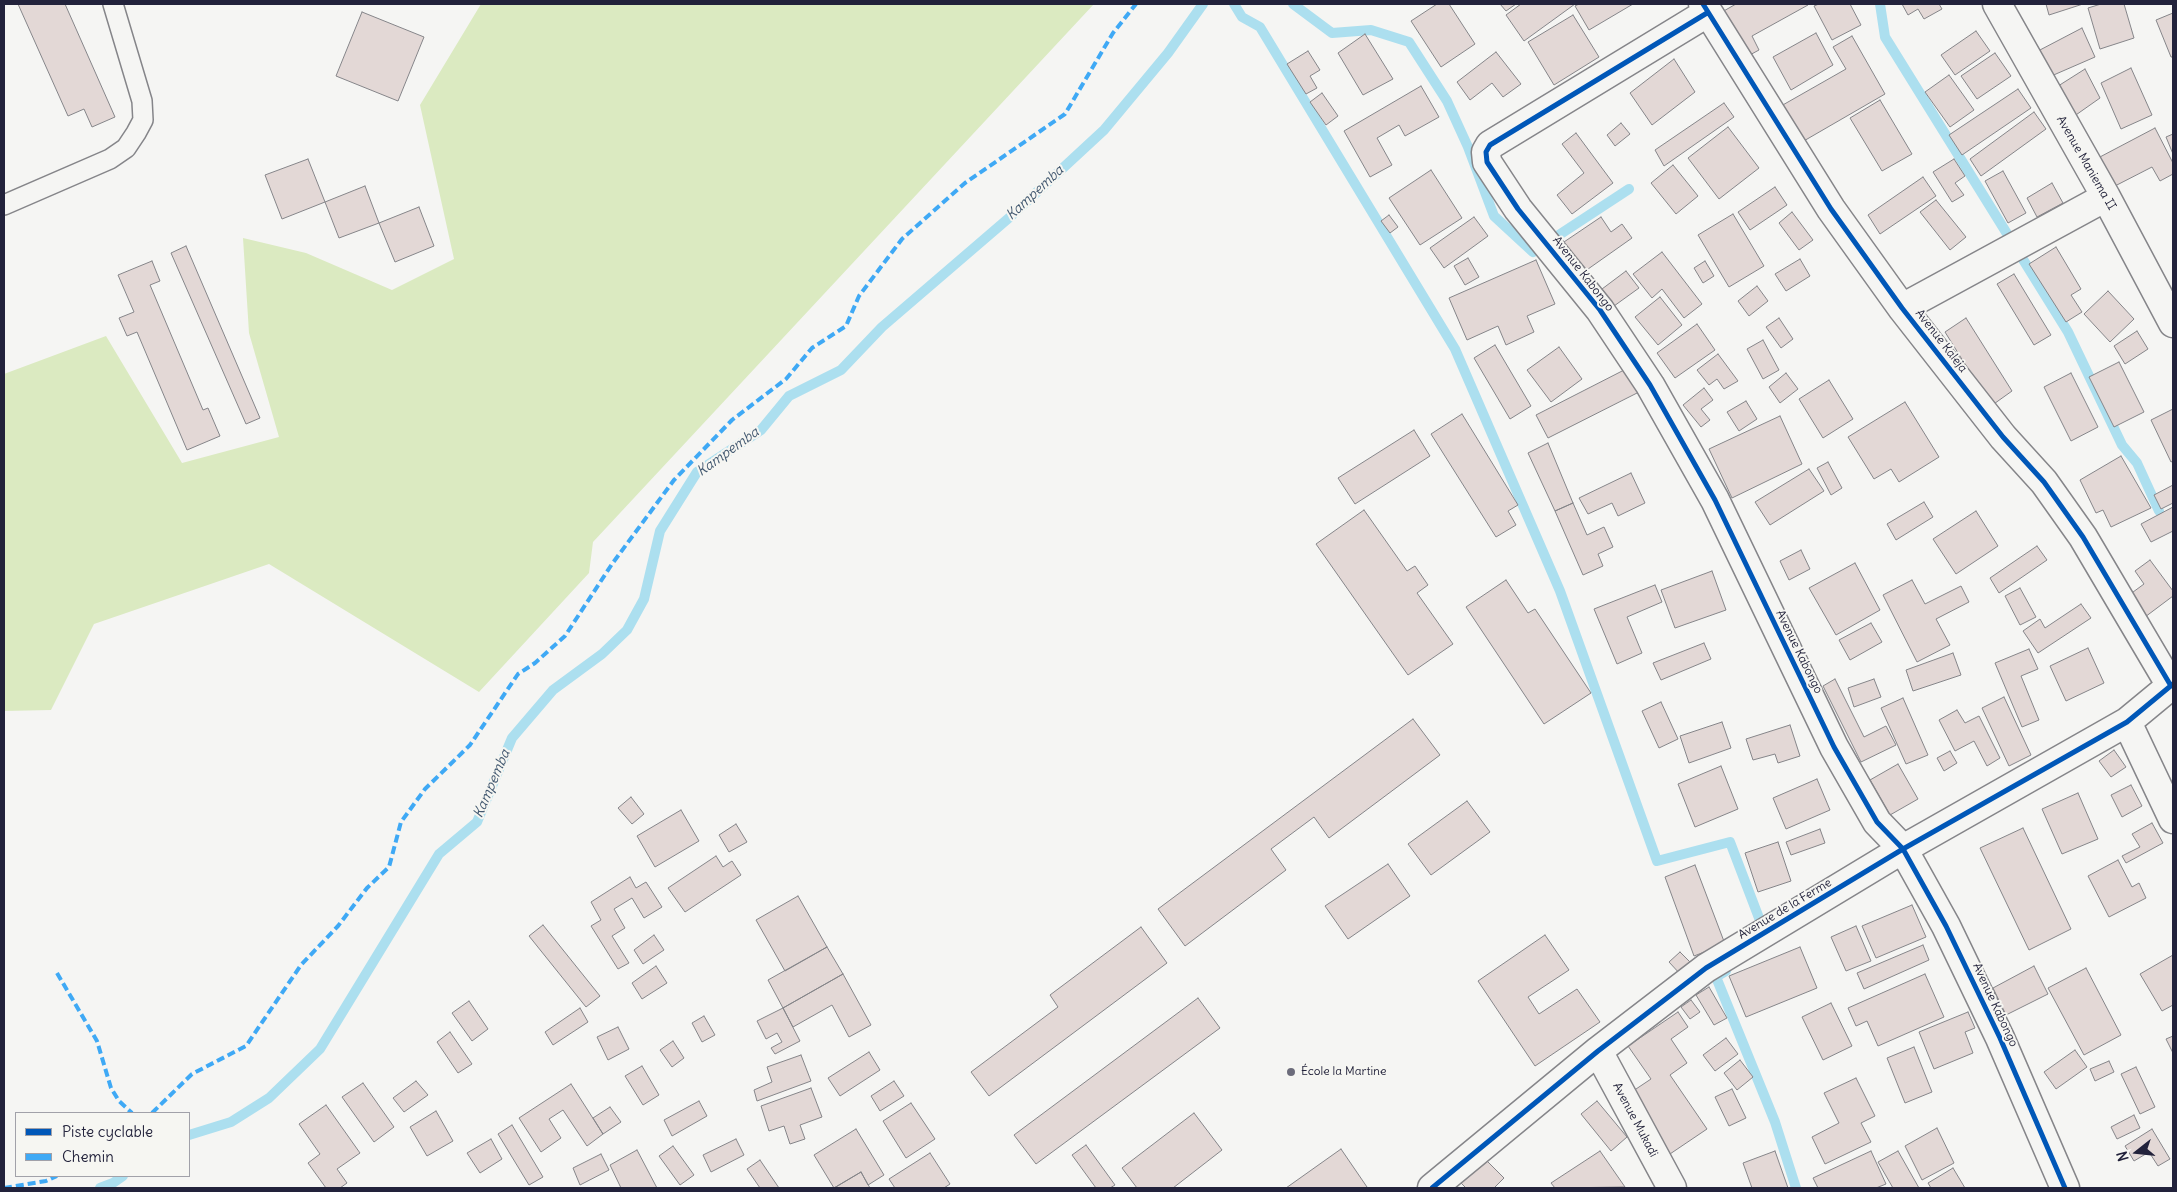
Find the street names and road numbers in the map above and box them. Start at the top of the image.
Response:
street label: Avenue Maniema II [2053,113,2119,213]
street label: Avenue Kabongo [1549,234,1617,314]
street label: Avenue Kaleja [1912,307,1970,375]
street label: Avenue Kabongo [1773,608,1825,696]
street label: Avenue de la Ferme [1736,875,1834,943]
street label: Avenue Kabongo [1969,961,2021,1049]
street label: Avenue Mukadi [1609,1080,1661,1160]

